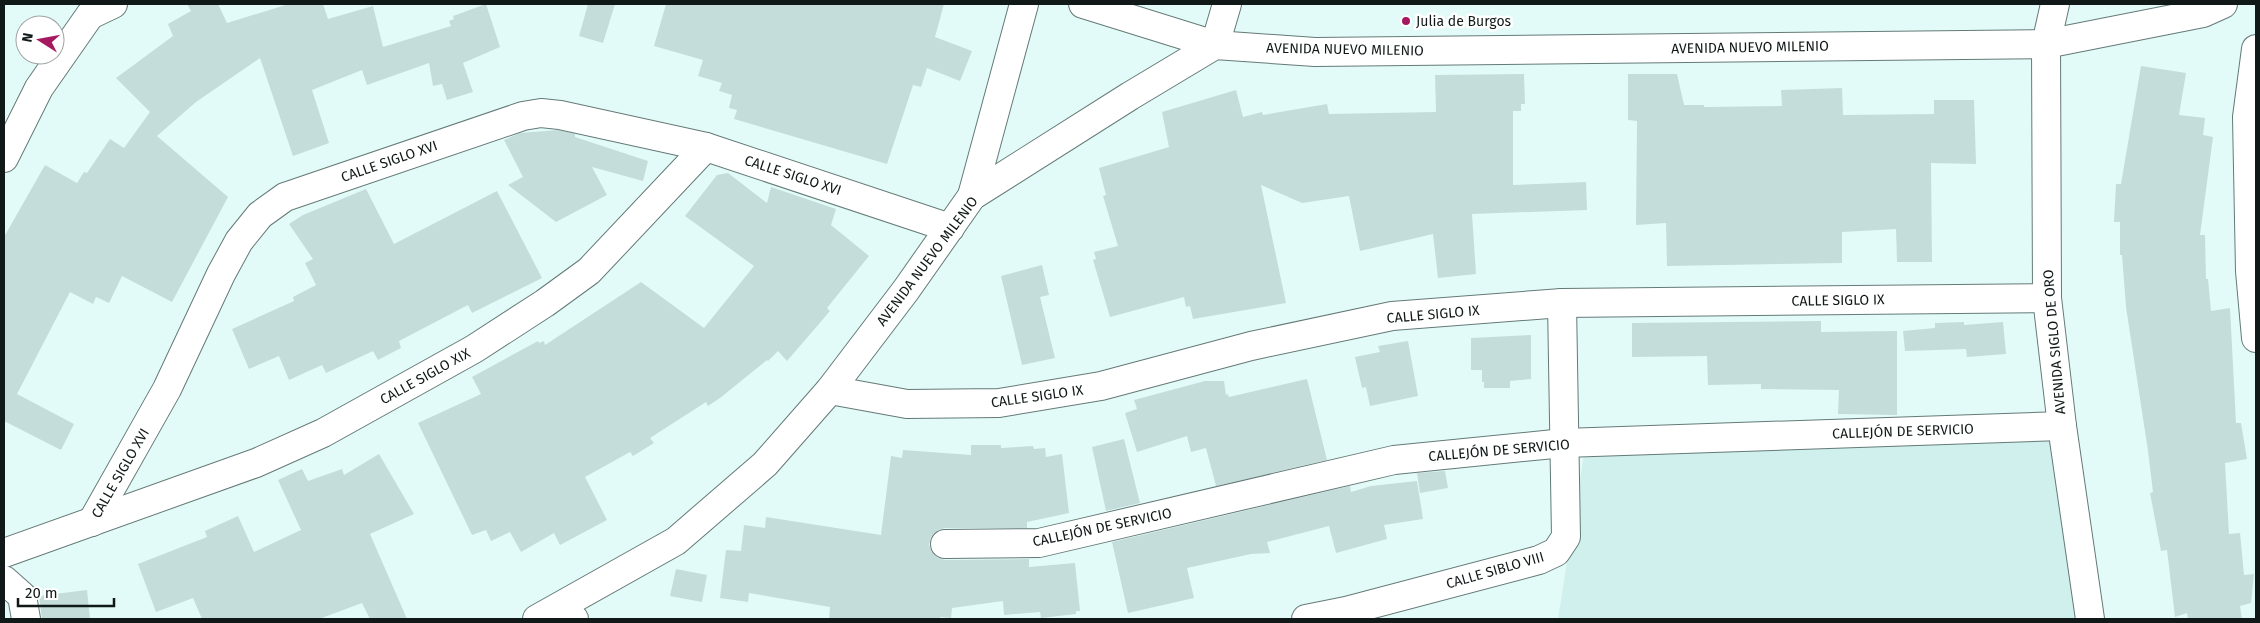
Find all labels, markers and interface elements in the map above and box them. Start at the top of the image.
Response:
place label: Julia de Burgos [1416,13,1512,30]
north arrow [15,15,65,65]
marker: Julia de Burgos [1400,15,1412,27]
text: N [18,31,37,44]
street label: AVENIDA NUEVO MILENIO [1671,38,1829,57]
street label: AVENIDA NUEVO MILENIO [1266,40,1424,59]
street label: CALLE SIGLO XVI [339,137,440,186]
street label: CALLE SIGLO XVI [742,152,843,199]
street label: AVENIDA NUEVO MILENIO [873,193,982,329]
street label: AVENIDA SIGLO DE ORO [2040,269,2069,415]
street label: CALLE SIGLO IX [1791,291,1885,310]
street label: CALLE SIGLO IX [1386,302,1481,327]
street label: CALLE SIGLO XIX [377,344,474,408]
street label: CALLE SIGLO IX [990,382,1085,411]
street label: CALLEJÓN DE SERVICIO [1832,420,1974,442]
street label: CALLE SIGLO XVI [88,425,153,521]
street label: CALLEJÓN DE SERVICIO [1428,435,1570,465]
street label: CALLEJÓN DE SERVICIO [1031,503,1173,551]
street label: CALLE SIBLO VIII [1444,548,1546,593]
scale bar [18,576,114,608]
text: 20 m [25,584,58,602]

